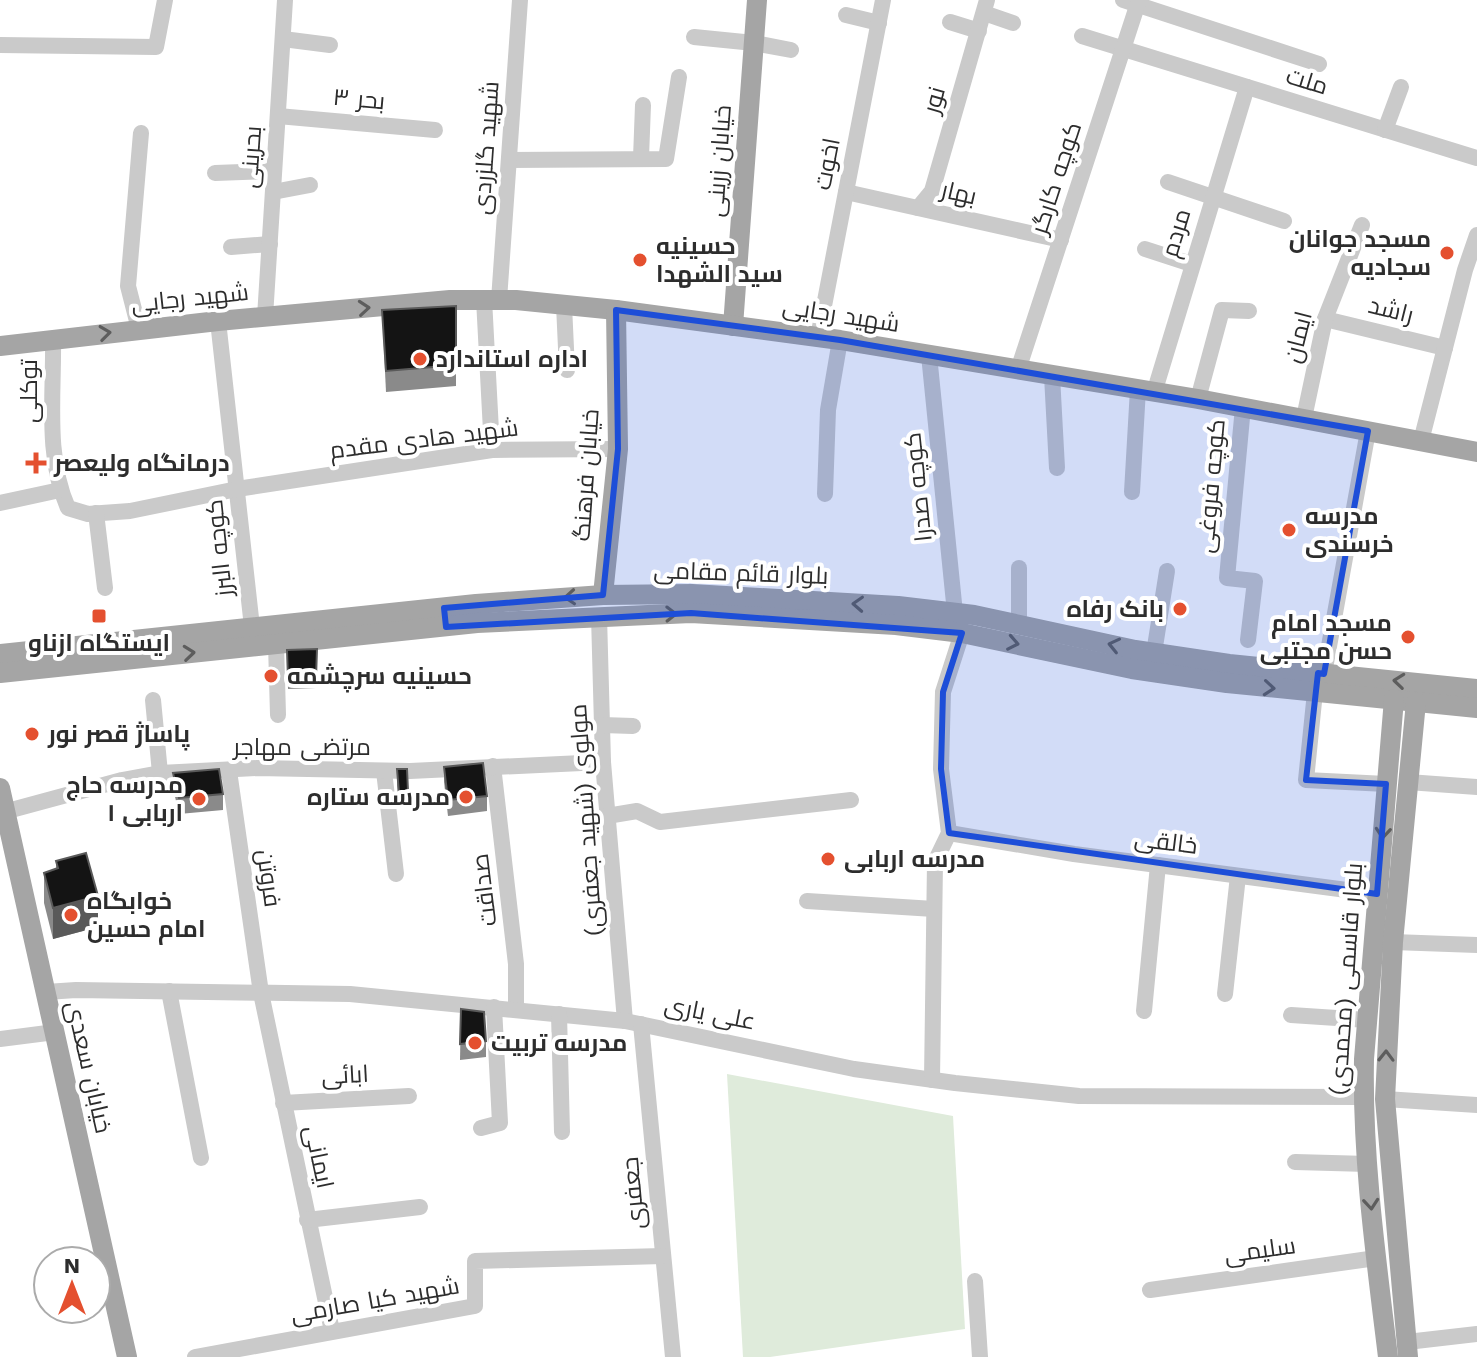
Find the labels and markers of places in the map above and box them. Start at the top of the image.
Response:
place label: مسجد جوانان سجادیه [1289,225,1431,281]
place label: حسینیه سید الشهدا [656,232,783,288]
marker: مسجد جوانان سجادیه [1438,244,1456,262]
marker: حسینیه سید الشهدا [631,251,649,269]
place label: اداره استاندارد [436,345,588,373]
marker: اداره استاندارد [411,350,429,368]
place label: درمانگاه ولیعصر [53,449,230,477]
marker: درمانگاه ولیعصر [25,452,47,474]
place label: مدرسه خرسندی [1305,502,1394,558]
marker: مدرسه خرسندی [1280,521,1298,539]
place label: بانک رفاه [1066,595,1164,623]
marker: بانک رفاه [1171,600,1189,618]
marker: ایستگاه ازناو [90,607,108,625]
place label: مسجد امام حسن مجتبی [1260,609,1392,665]
marker: مسجد امام حسن مجتبی [1399,628,1417,646]
place label: ایستگاه ازناو [28,629,170,657]
place label: حسینیه سرچشمه [287,662,472,693]
marker: حسینیه سرچشمه [262,667,280,685]
place label: پاساژ قصر نور [47,720,190,751]
marker: پاساژ قصر نور [23,725,41,743]
place label: مدرسه حاج اربابی ۱ [66,771,183,827]
place label: مدرسه ستاره [307,783,450,811]
marker: مدرسه ستاره [457,788,475,806]
marker: مدرسه حاج اربابی ۱ [190,790,208,808]
place label: مدرسه اربابی [844,845,985,873]
marker: مدرسه اربابی [819,850,837,868]
place label: خوابگاه امام حسین [87,887,206,945]
marker: خوابگاه امام حسین [62,906,80,924]
place label: مدرسه تربیت [491,1029,627,1057]
marker: مدرسه تربیت [466,1034,484,1052]

